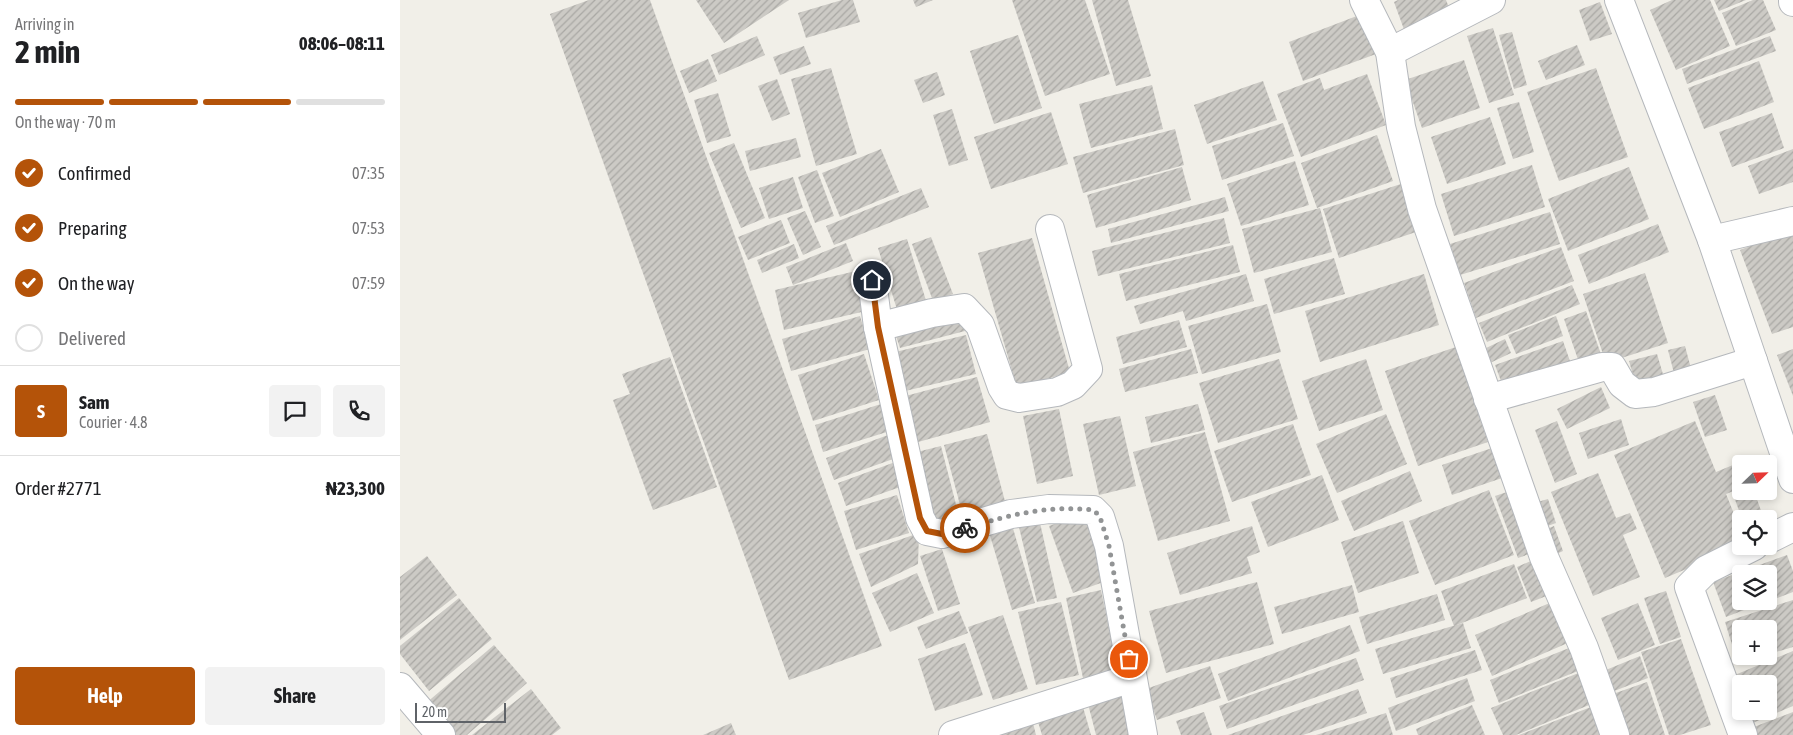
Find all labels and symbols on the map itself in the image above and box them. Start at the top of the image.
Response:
pin [851,259,893,301]
north arrow [1732,455,1778,500]
courier [940,503,990,553]
pin [1108,638,1150,680]
scale bar [415,700,506,723]

